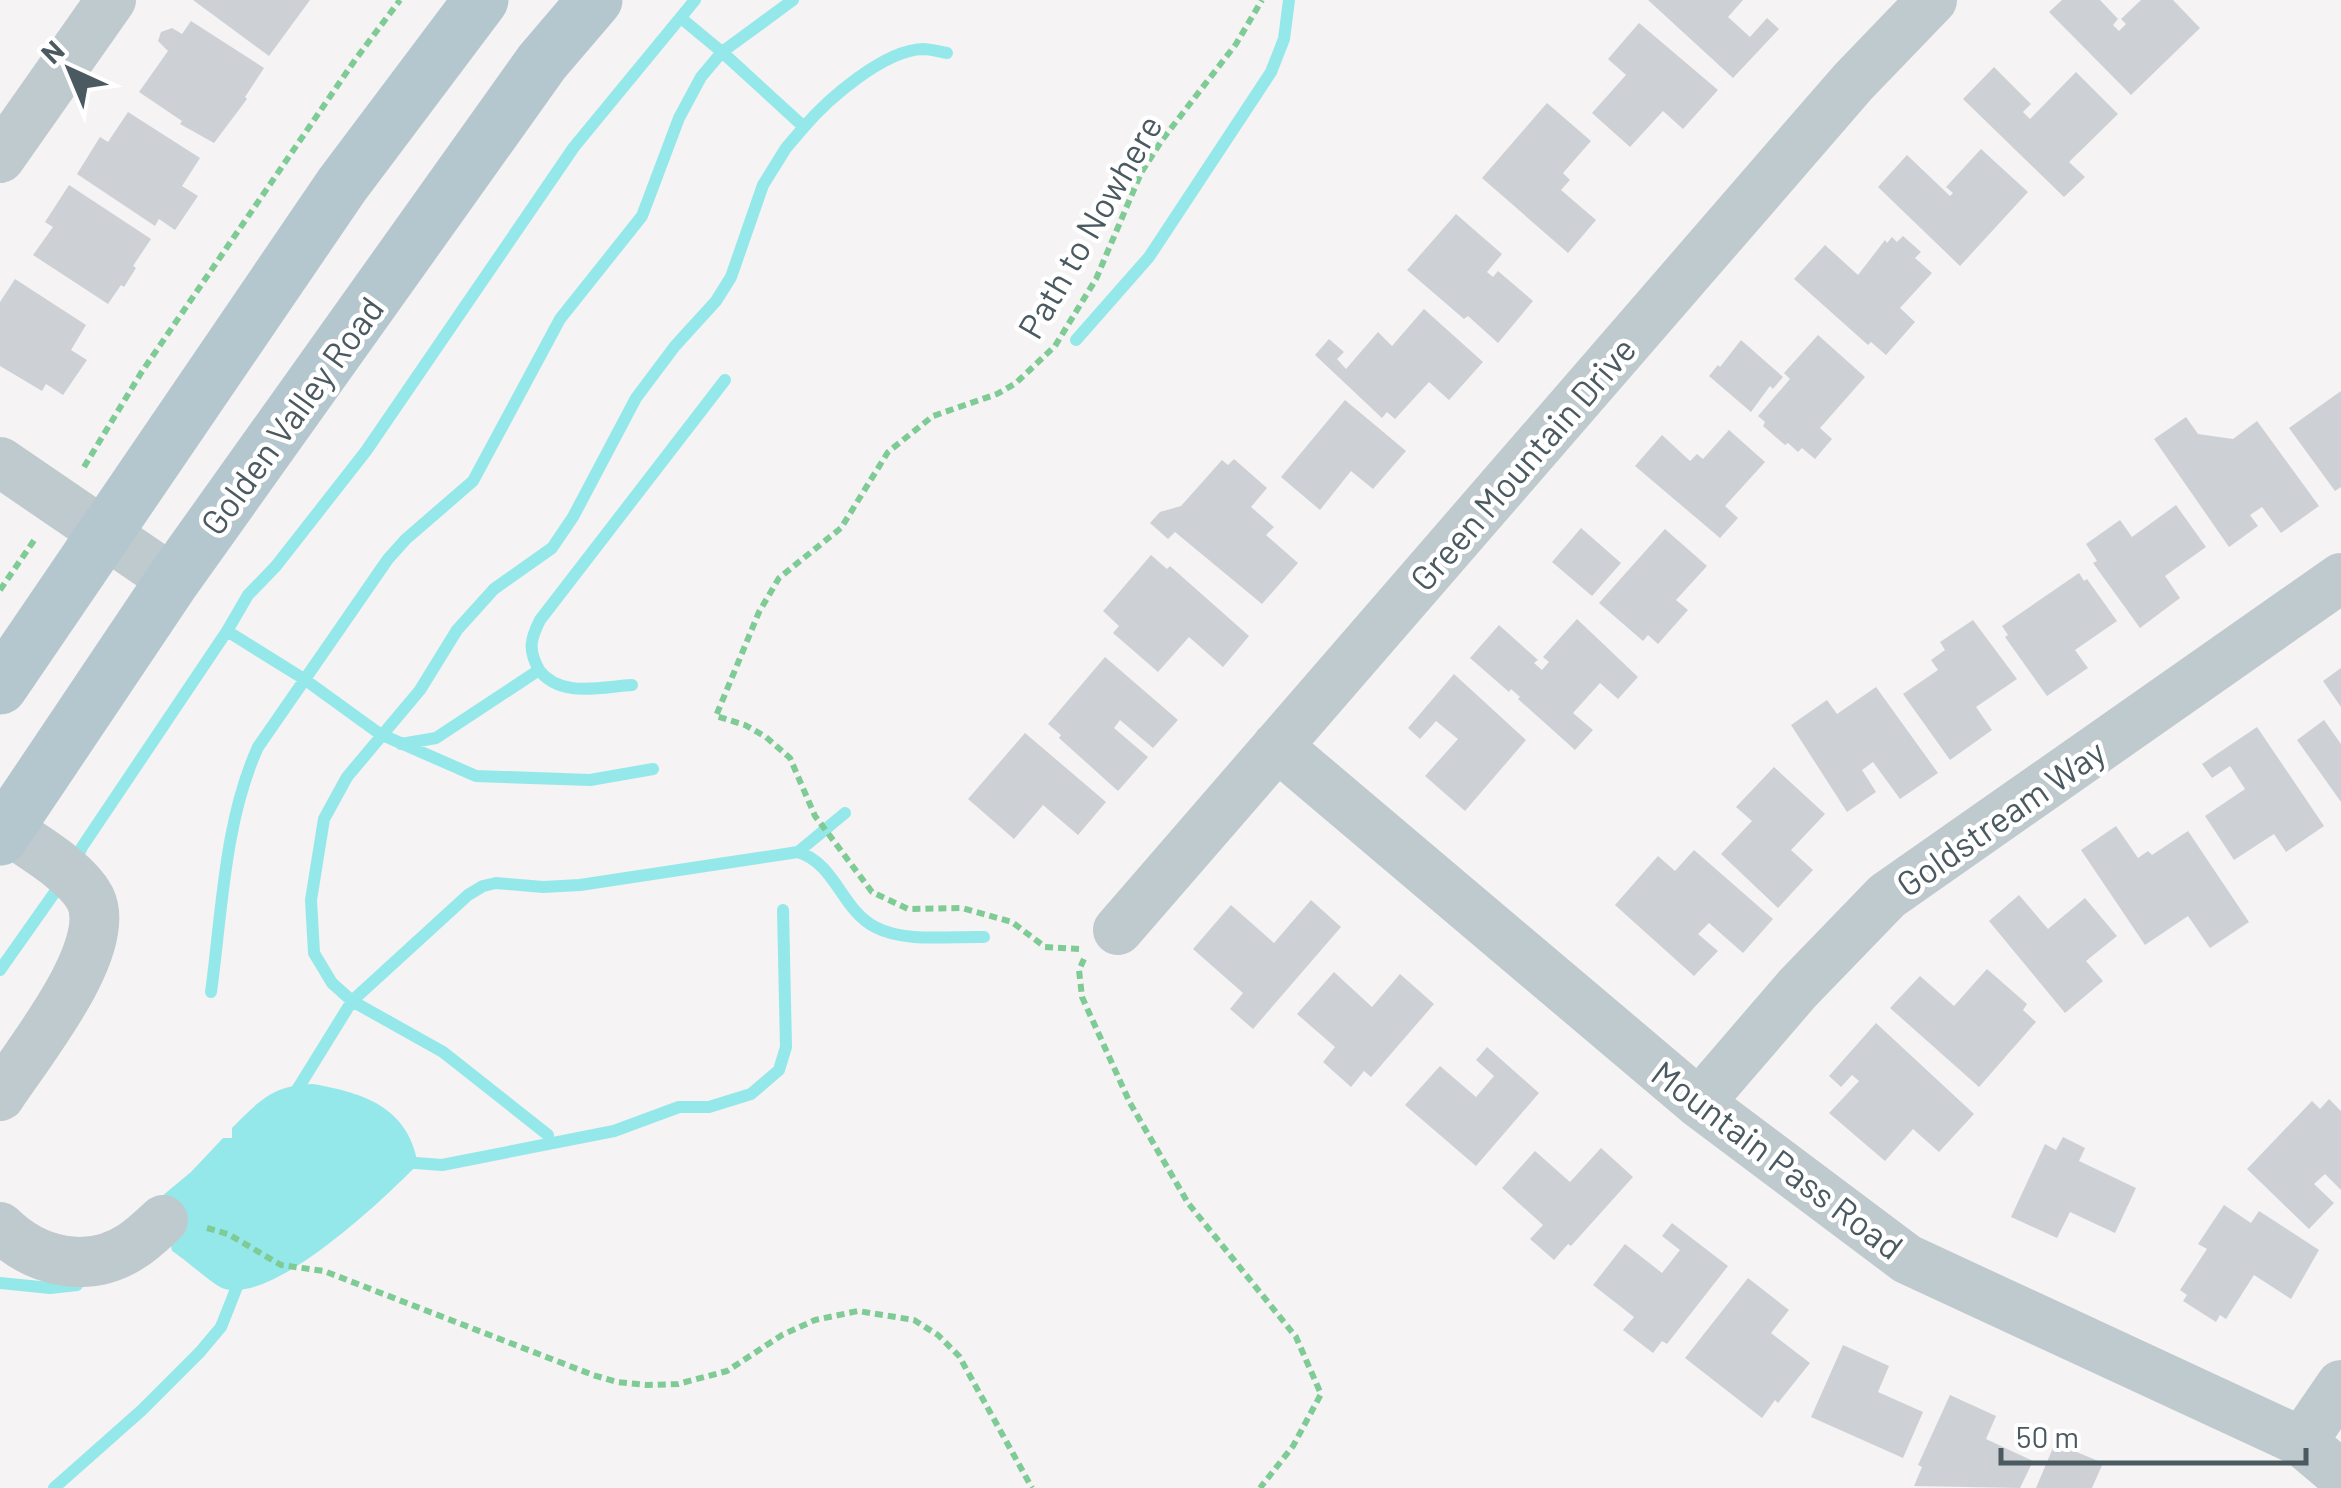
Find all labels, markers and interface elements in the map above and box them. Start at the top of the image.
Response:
north arrow [20,20,120,120]
text: N [33,33,70,70]
street label: Path to Nowhere [1008,107,1170,345]
street label: Golden Valley Road [191,288,391,542]
street label: Green Mountain Drive [1400,328,1644,598]
street label: Goldstream Way [1888,730,2112,904]
street label: Mountain Pass Road [1644,1051,1912,1267]
scale bar [2001,1403,2306,1465]
text: 50 m [2016,1418,2079,1454]

